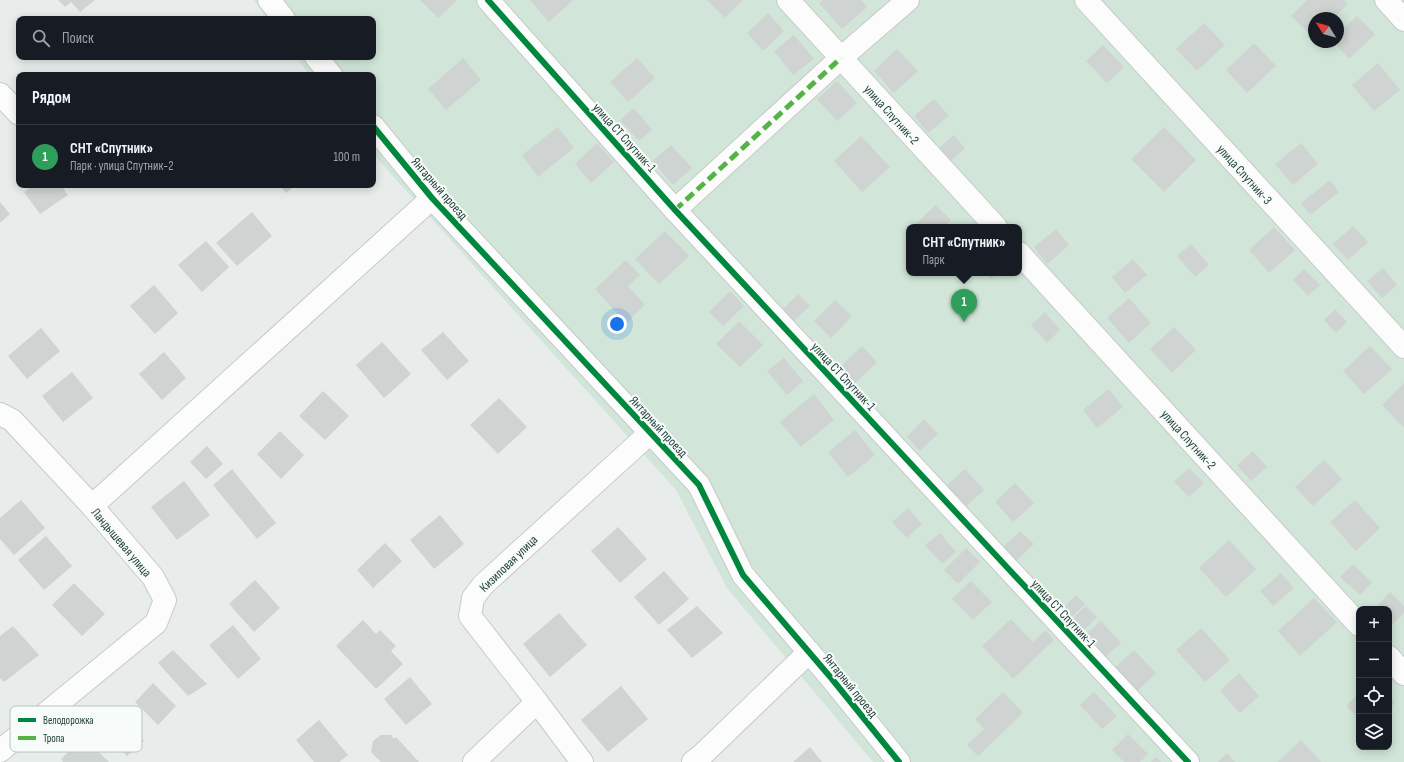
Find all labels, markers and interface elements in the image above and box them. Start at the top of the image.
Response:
north arrow [1308,12,1344,48]
search box [16,16,376,60]
icon: search [30,27,52,49]
text: Поиск [62,29,94,48]
street label: улица Спутник-2 [860,81,922,148]
text: Рядом [32,88,71,108]
street label: улица СТ Спутник-1 [589,100,660,176]
text: СНТ «Спутник» [70,139,153,158]
street label: улица Спутник-3 [1213,141,1275,208]
text: 1 [42,149,48,165]
text: 100 m [333,149,360,165]
street label: Янтарный проезд [408,154,471,224]
text: Парк · улица Спутник-2 [70,158,174,174]
popup [906,224,1022,276]
text: СНТ «Спутник» [923,233,1005,252]
text: Парк [923,252,944,268]
pin: 1 [951,289,977,322]
your location [607,314,627,334]
street label: улица СТ Спутник-1 [808,339,879,415]
street label: Янтарный проезд [626,393,691,461]
street label: улица Спутник-2 [1157,406,1219,473]
street label: Ландышевая улица [88,505,155,580]
street label: Кизиловая улица [476,532,541,596]
street label: улица СТ Спутник-1 [1028,576,1099,652]
map controls [1356,606,1392,750]
button: + [1356,606,1392,642]
button: − [1356,642,1392,678]
street label: Янтарный проезд [820,650,881,721]
button: locate [1356,678,1392,714]
legend [10,706,142,752]
text: Велодорожка [43,714,94,727]
button: layers [1356,714,1392,750]
text: Тропа [43,732,65,745]

